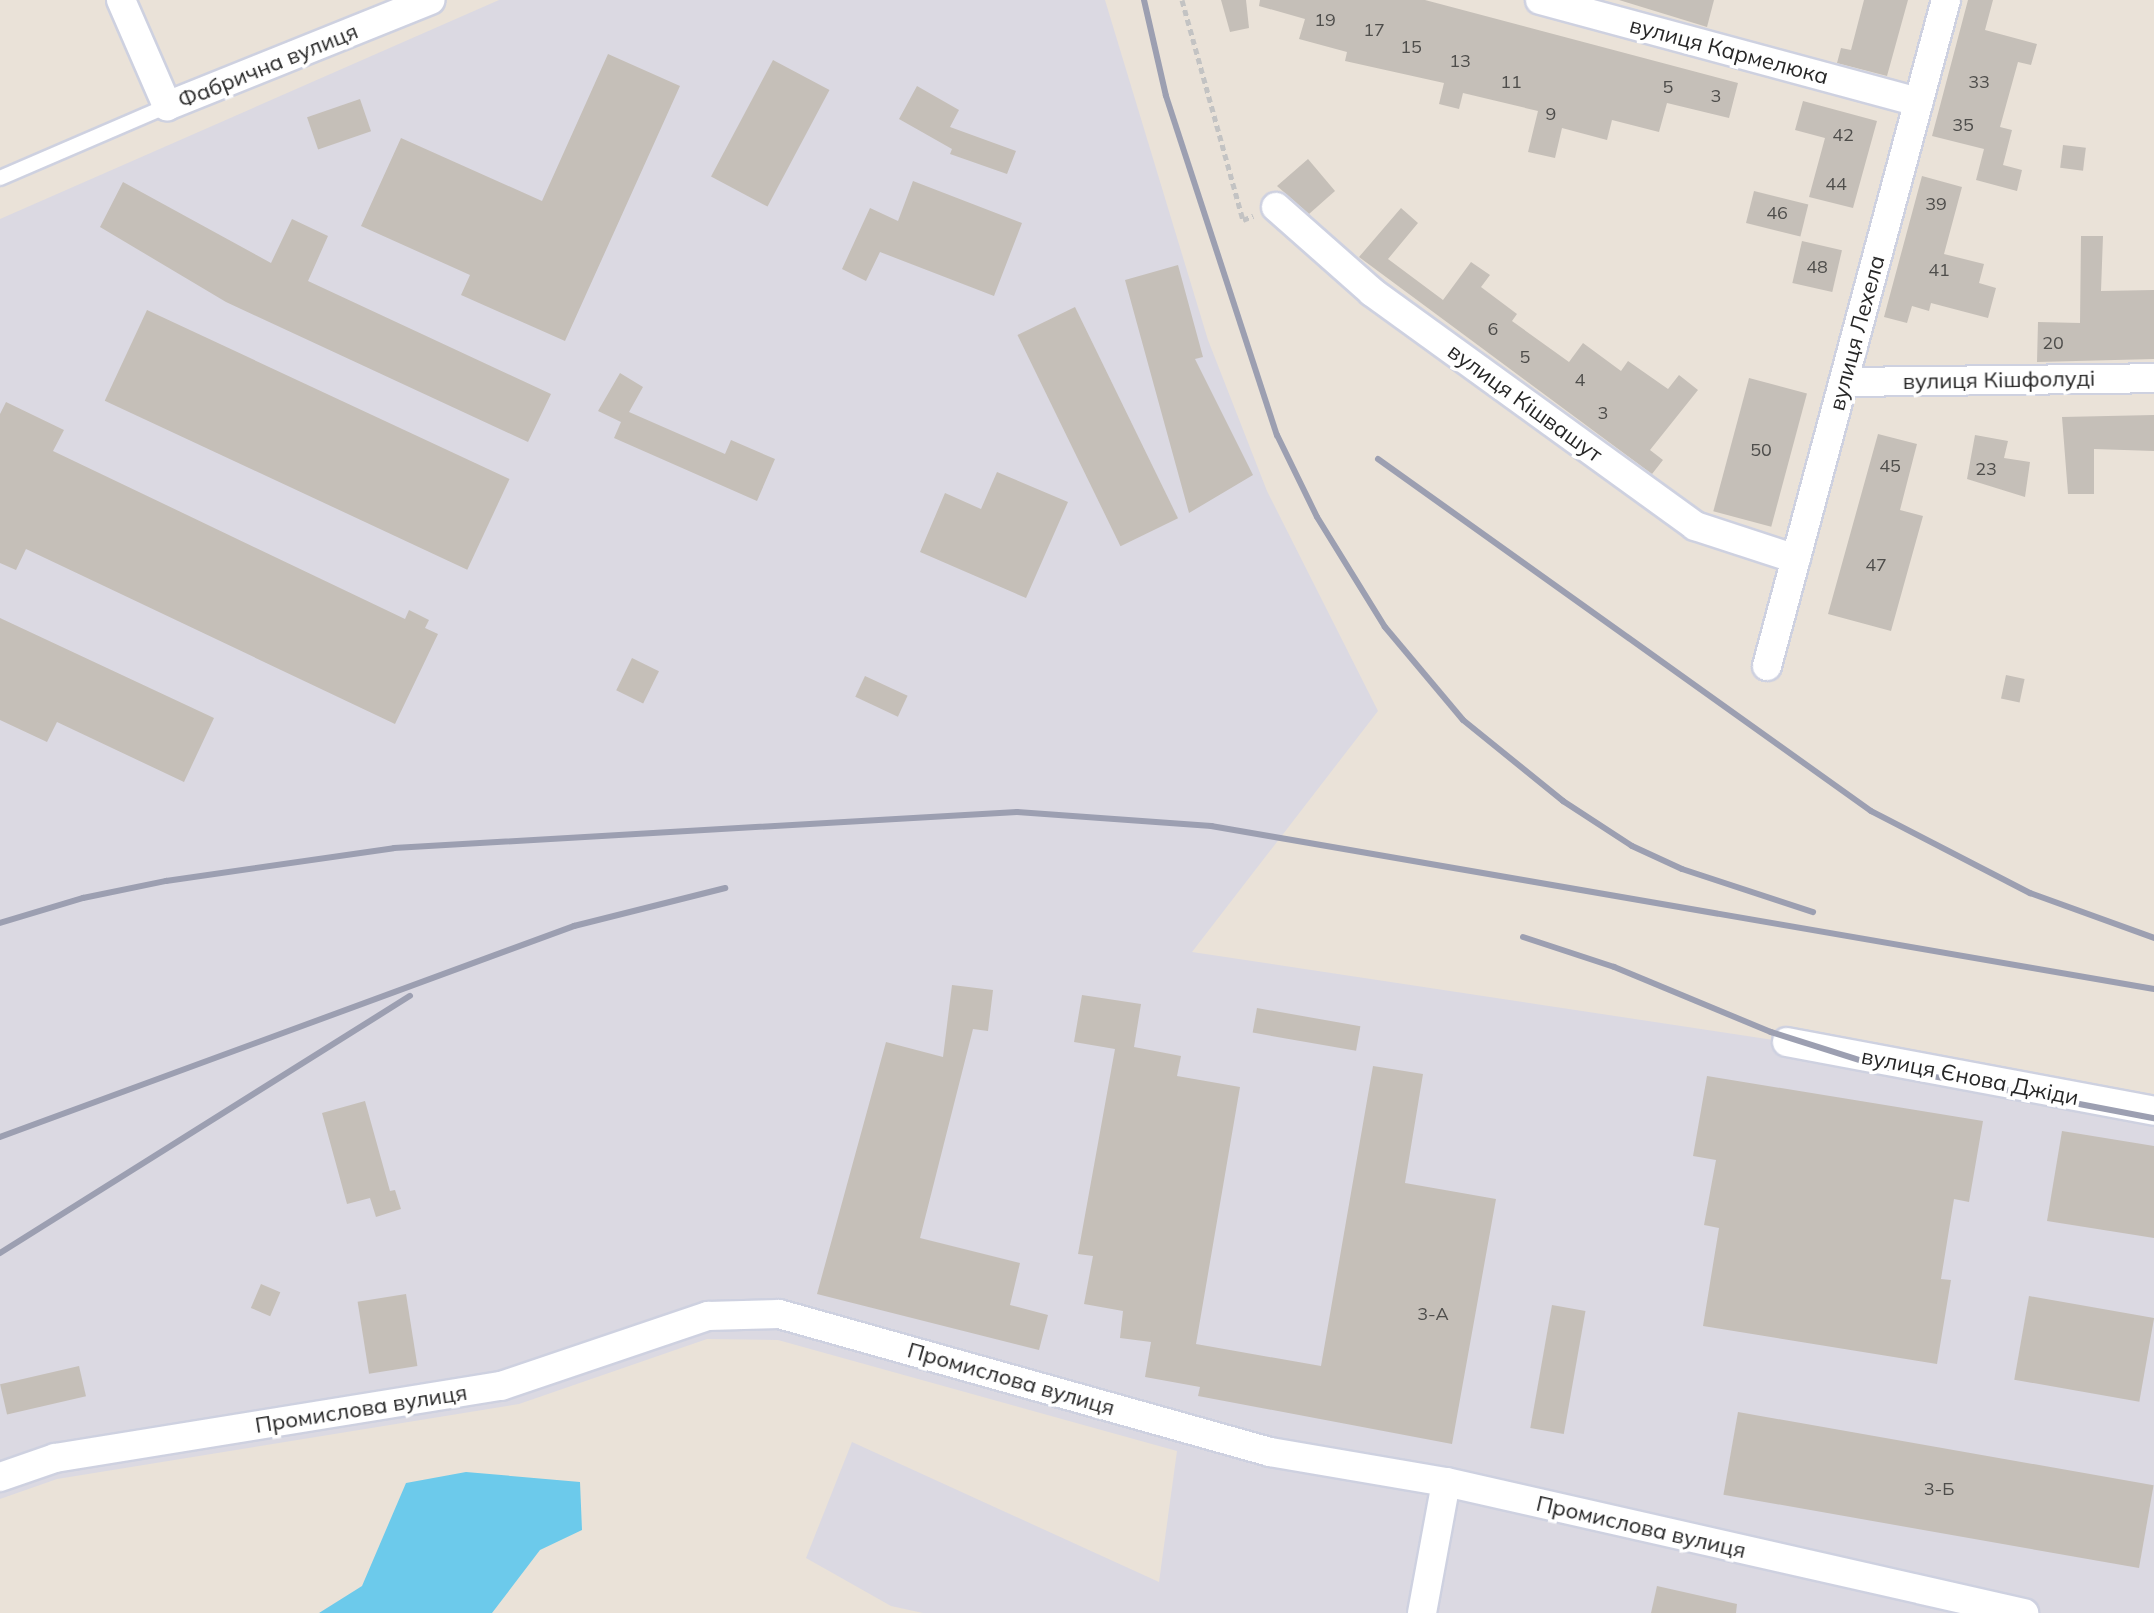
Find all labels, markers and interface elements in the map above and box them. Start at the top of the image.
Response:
house number: 19 [1314,9,1336,31]
street label: вулиця Кармелюка [1627,12,1831,90]
street label: Фабрична вулиця [174,18,362,114]
house number: 17 [1363,19,1385,41]
house number: 15 [1400,36,1422,58]
house number: 13 [1449,50,1471,72]
house number: 11 [1500,71,1522,93]
house number: 33 [1968,71,1990,93]
house number: 5 [1663,76,1673,98]
house number: 3 [1711,85,1721,107]
house number: 9 [1546,103,1556,125]
house number: 35 [1952,114,1974,136]
house number: 42 [1832,124,1854,146]
house number: 44 [1825,173,1847,195]
house number: 39 [1925,193,1947,215]
house number: 46 [1766,202,1788,224]
street label: вулиця Лехела [1824,252,1890,414]
house number: 48 [1806,256,1828,278]
house number: 41 [1928,259,1950,281]
house number: 6 [1488,318,1498,340]
house number: 20 [2042,332,2064,354]
street label: вулиця Кішвашут [1443,338,1607,468]
house number: 5 [1520,346,1530,368]
street label: вулиця Кішфолуді [1902,365,2096,395]
house number: 4 [1575,369,1585,391]
house number: 3 [1598,402,1608,424]
house number: 50 [1750,439,1772,461]
house number: 45 [1879,455,1901,477]
house number: 23 [1975,458,1997,480]
house number: 47 [1865,554,1887,576]
street label: вулиця Єнова Джіди [1859,1043,2081,1111]
house number: 3-А [1417,1303,1449,1325]
street label: Промислова вулиця [904,1337,1118,1421]
street label: Промислова вулиця [253,1379,469,1439]
house number: 3-Б [1924,1478,1954,1500]
street label: Промислова вулиця [1534,1490,1748,1564]

